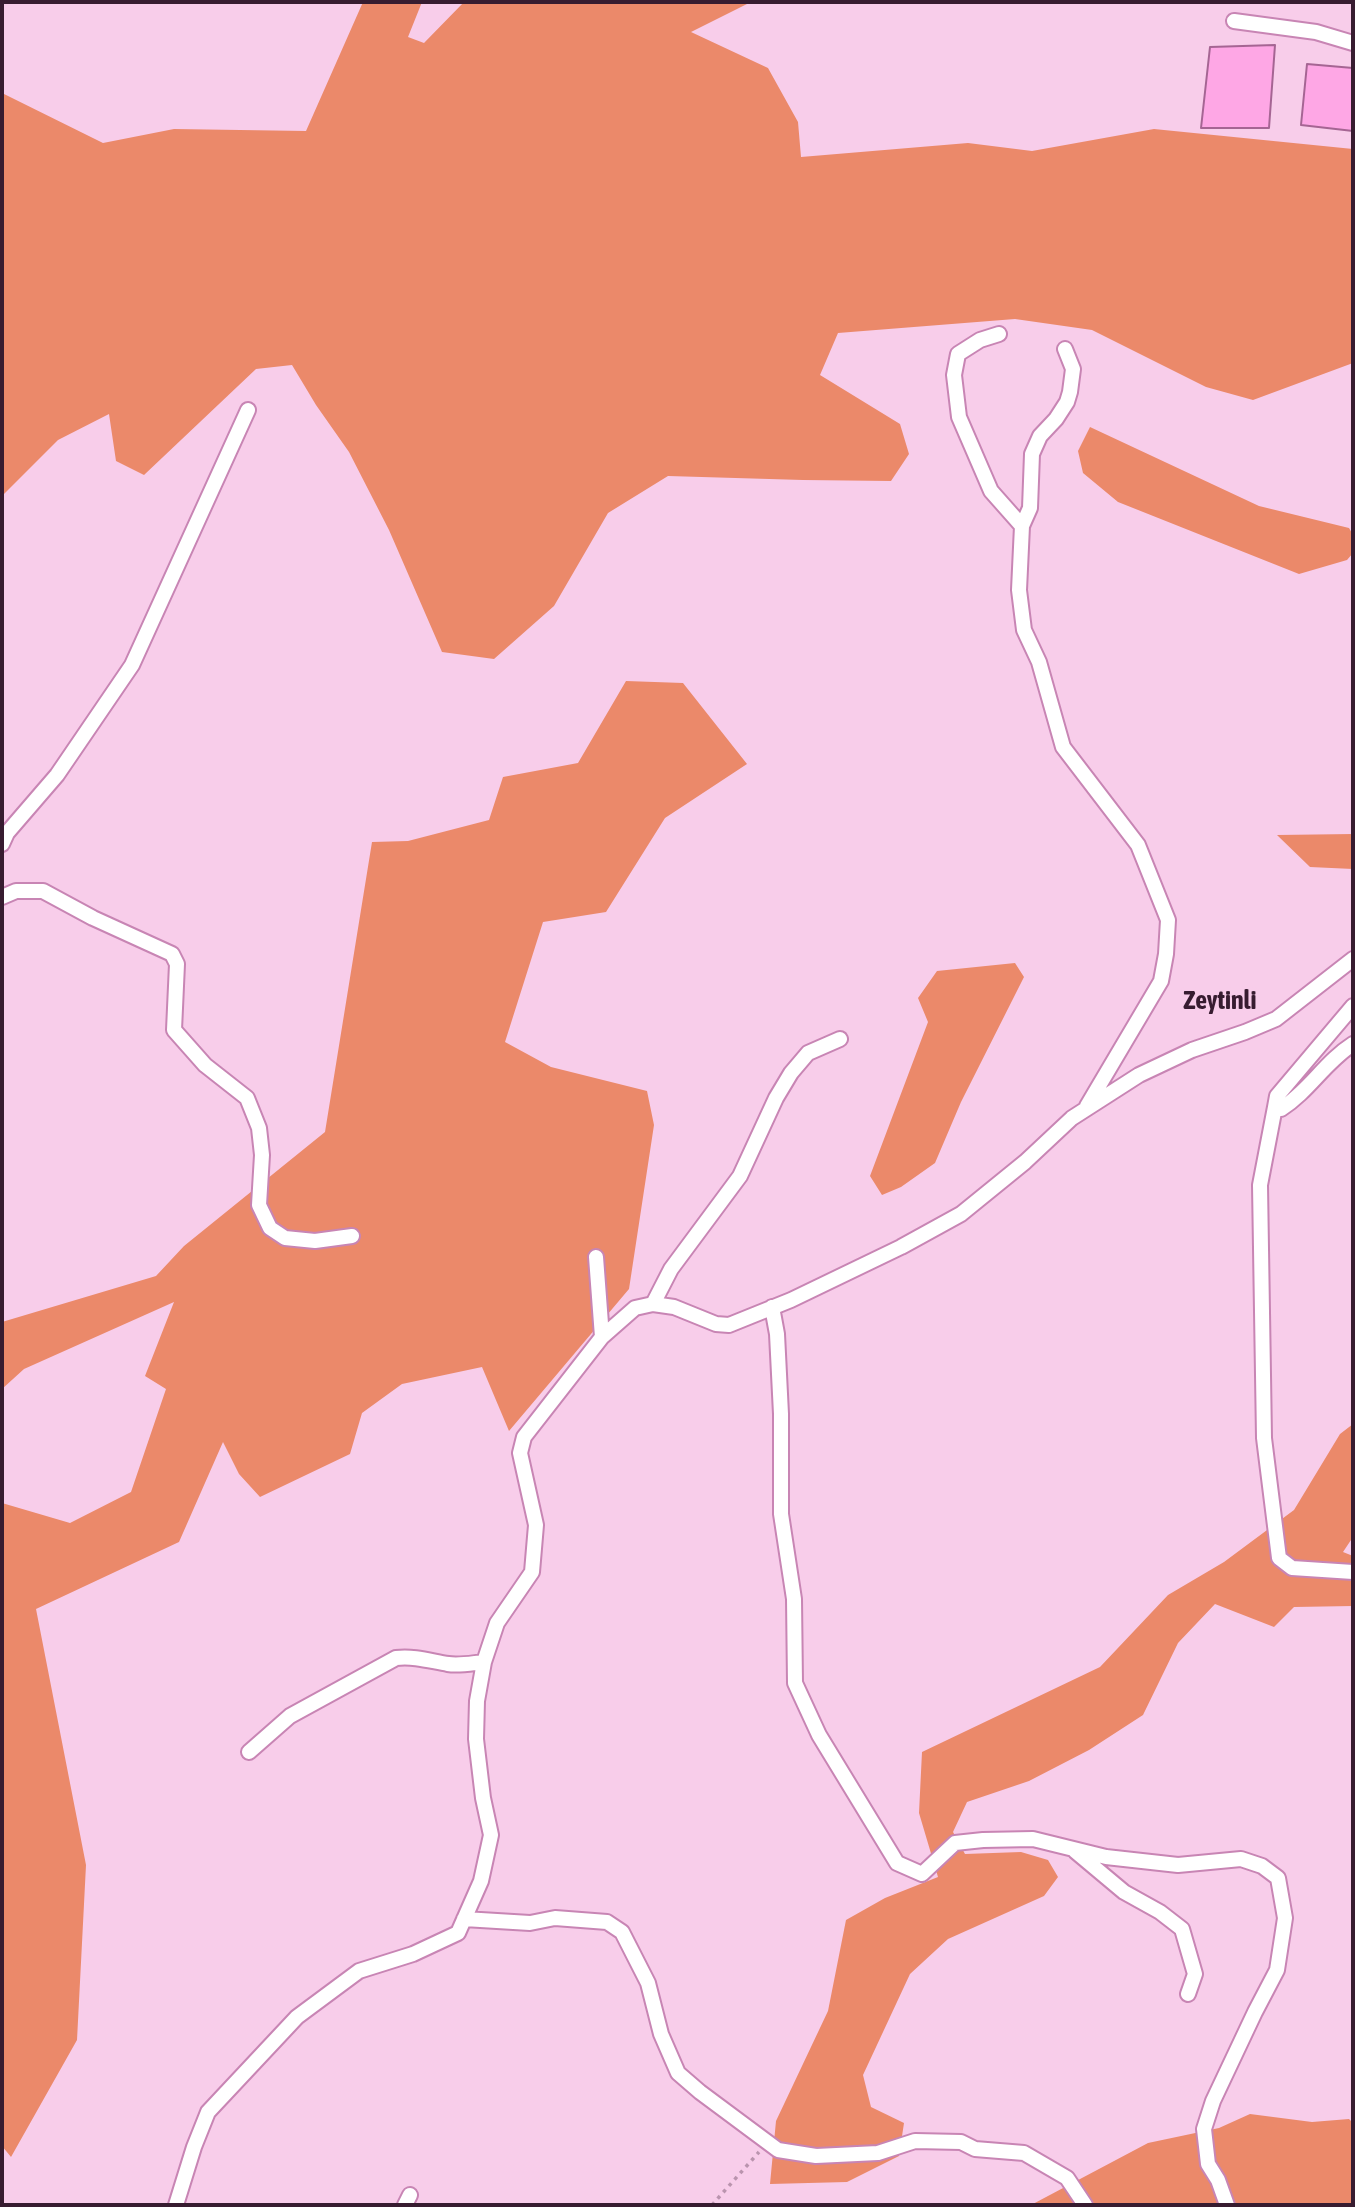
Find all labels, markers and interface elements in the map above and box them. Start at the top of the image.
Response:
district label: Zeytinli [1184,985,1256,1017]

